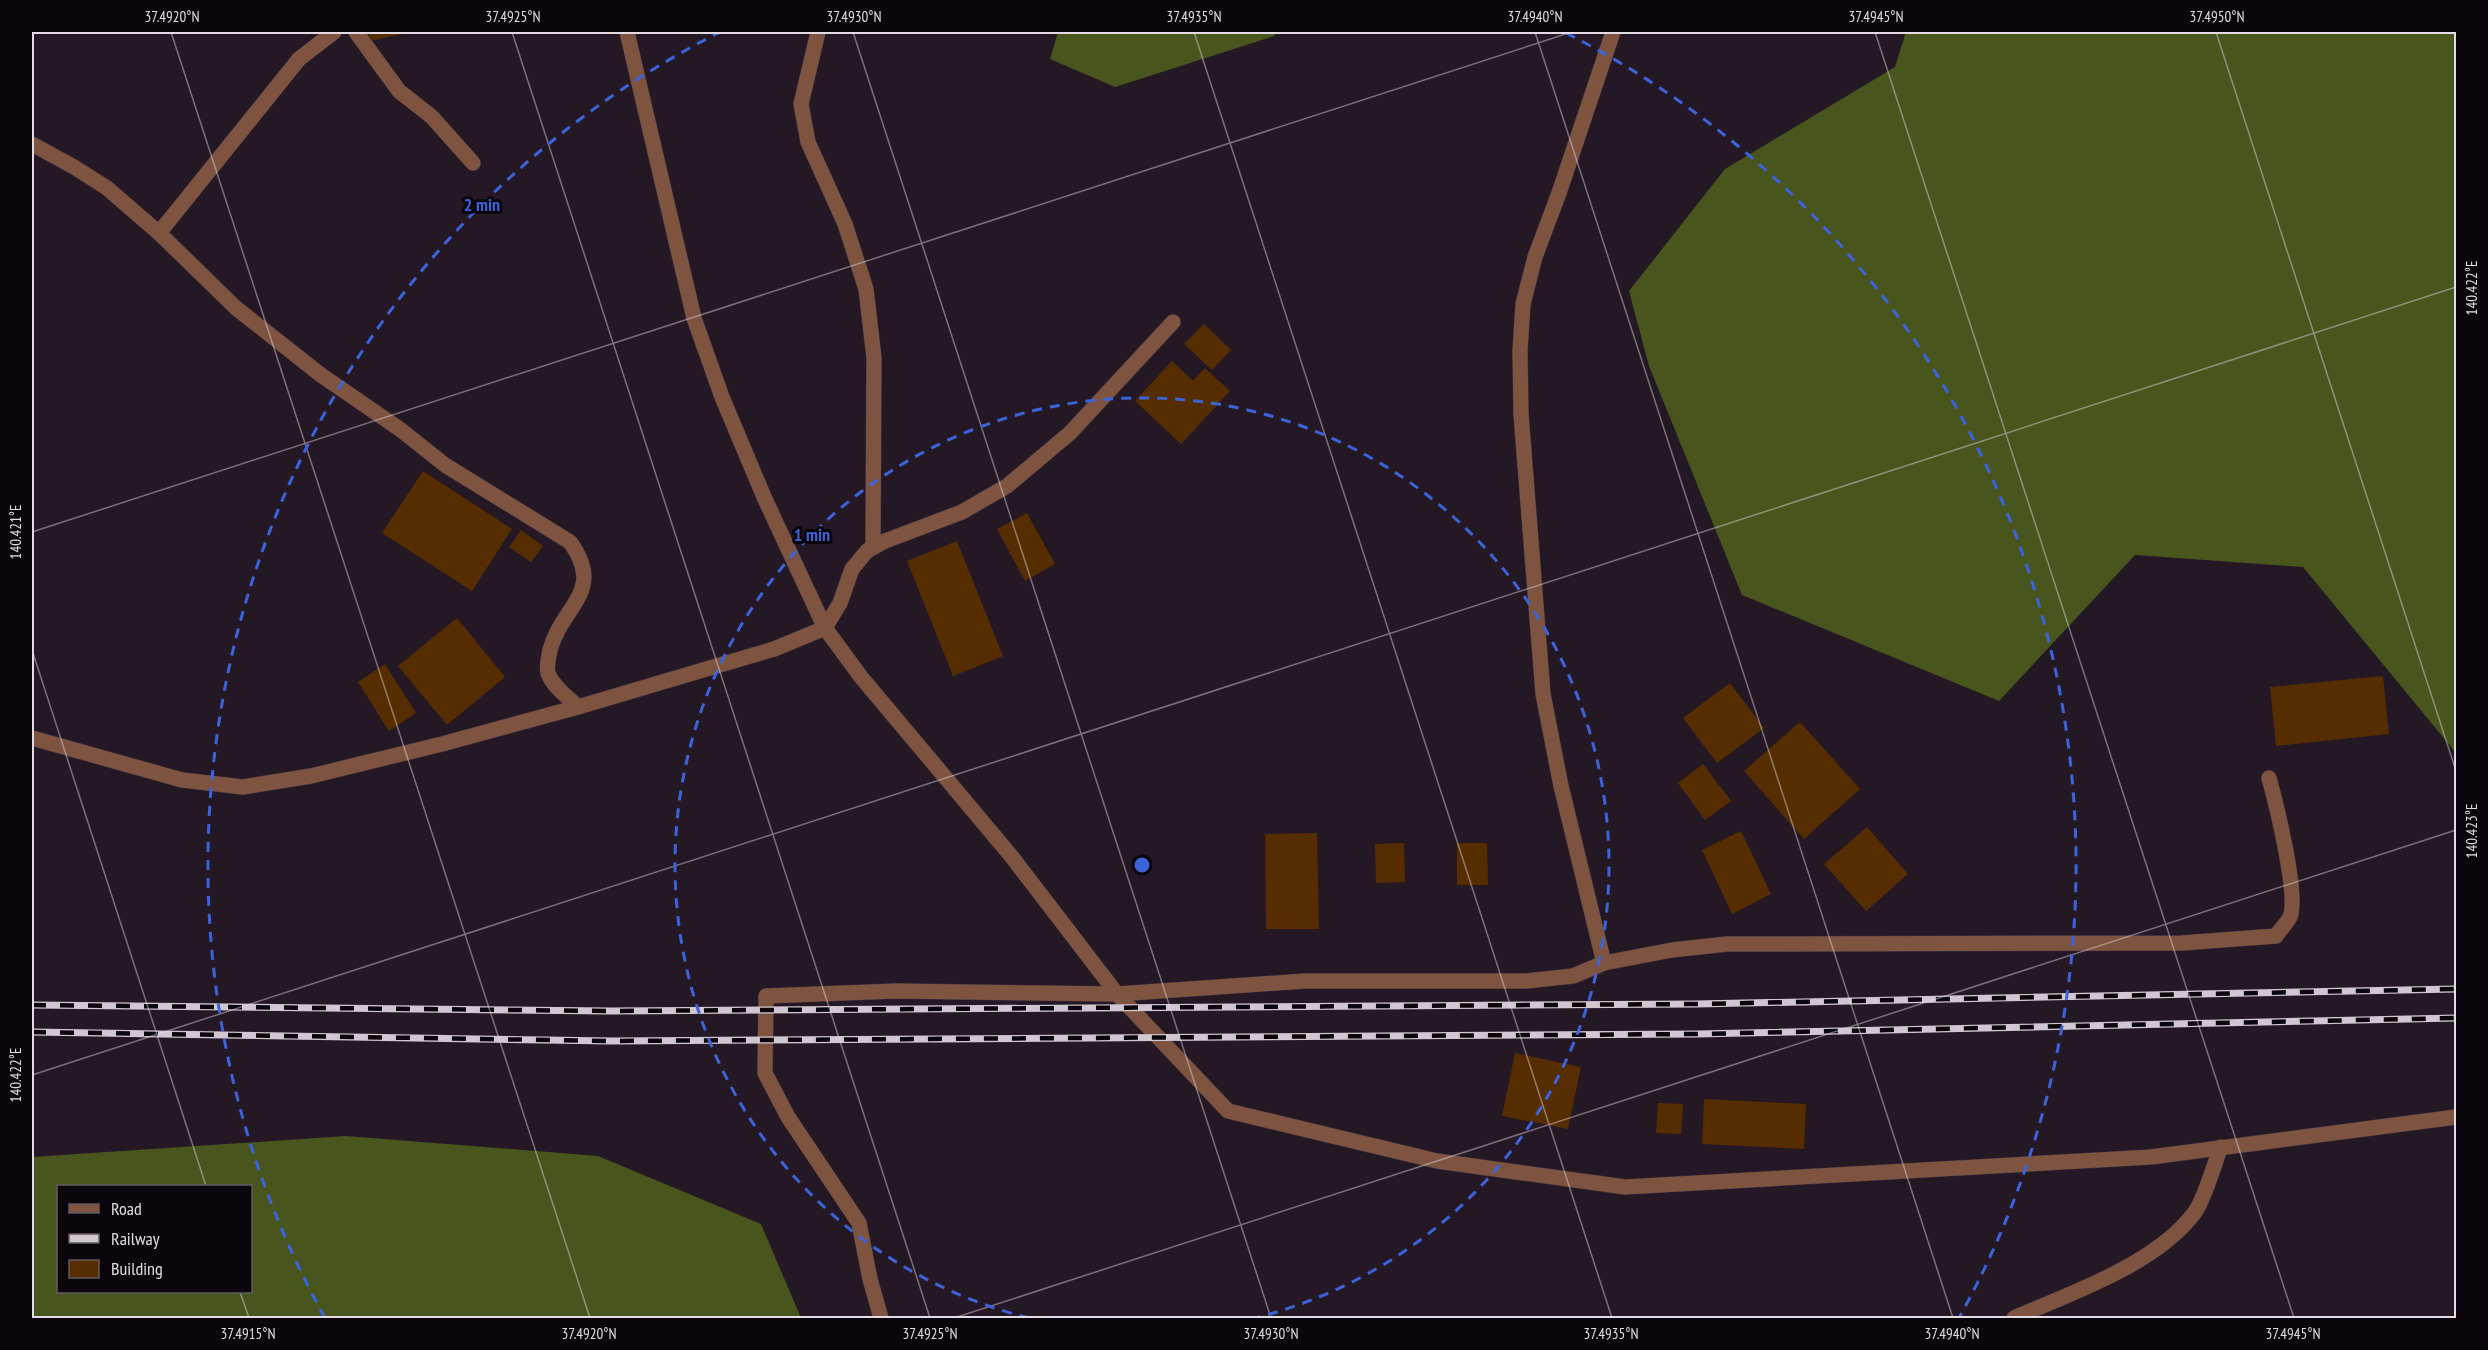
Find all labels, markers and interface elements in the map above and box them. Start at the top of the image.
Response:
text: 37.4920°N [144,7,200,26]
text: 37.4925°N [485,7,541,26]
text: 37.4930°N [826,7,882,26]
text: 37.4935°N [1166,7,1222,26]
text: 37.4940°N [1507,7,1563,26]
text: 37.4945°N [1848,7,1904,26]
text: 37.4950°N [2189,7,2245,26]
text: 2 min [464,193,500,216]
text: 140.422°E [2462,261,2481,315]
text: 140.421°E [6,505,25,559]
text: 1 min [794,523,830,546]
text: 140.423°E [2462,804,2481,858]
centre of rings [1132,855,1152,875]
text: 140.422°E [6,1048,25,1102]
legend [57,1185,252,1293]
text: Road [111,1197,142,1220]
text: Railway [111,1227,160,1250]
text: Building [111,1257,163,1280]
text: 37.4915°N [220,1324,276,1343]
text: 37.4920°N [561,1324,617,1343]
text: 37.4925°N [902,1324,958,1343]
text: 37.4930°N [1243,1324,1299,1343]
text: 37.4935°N [1583,1324,1639,1343]
text: 37.4940°N [1924,1324,1980,1343]
text: 37.4945°N [2265,1324,2321,1343]

